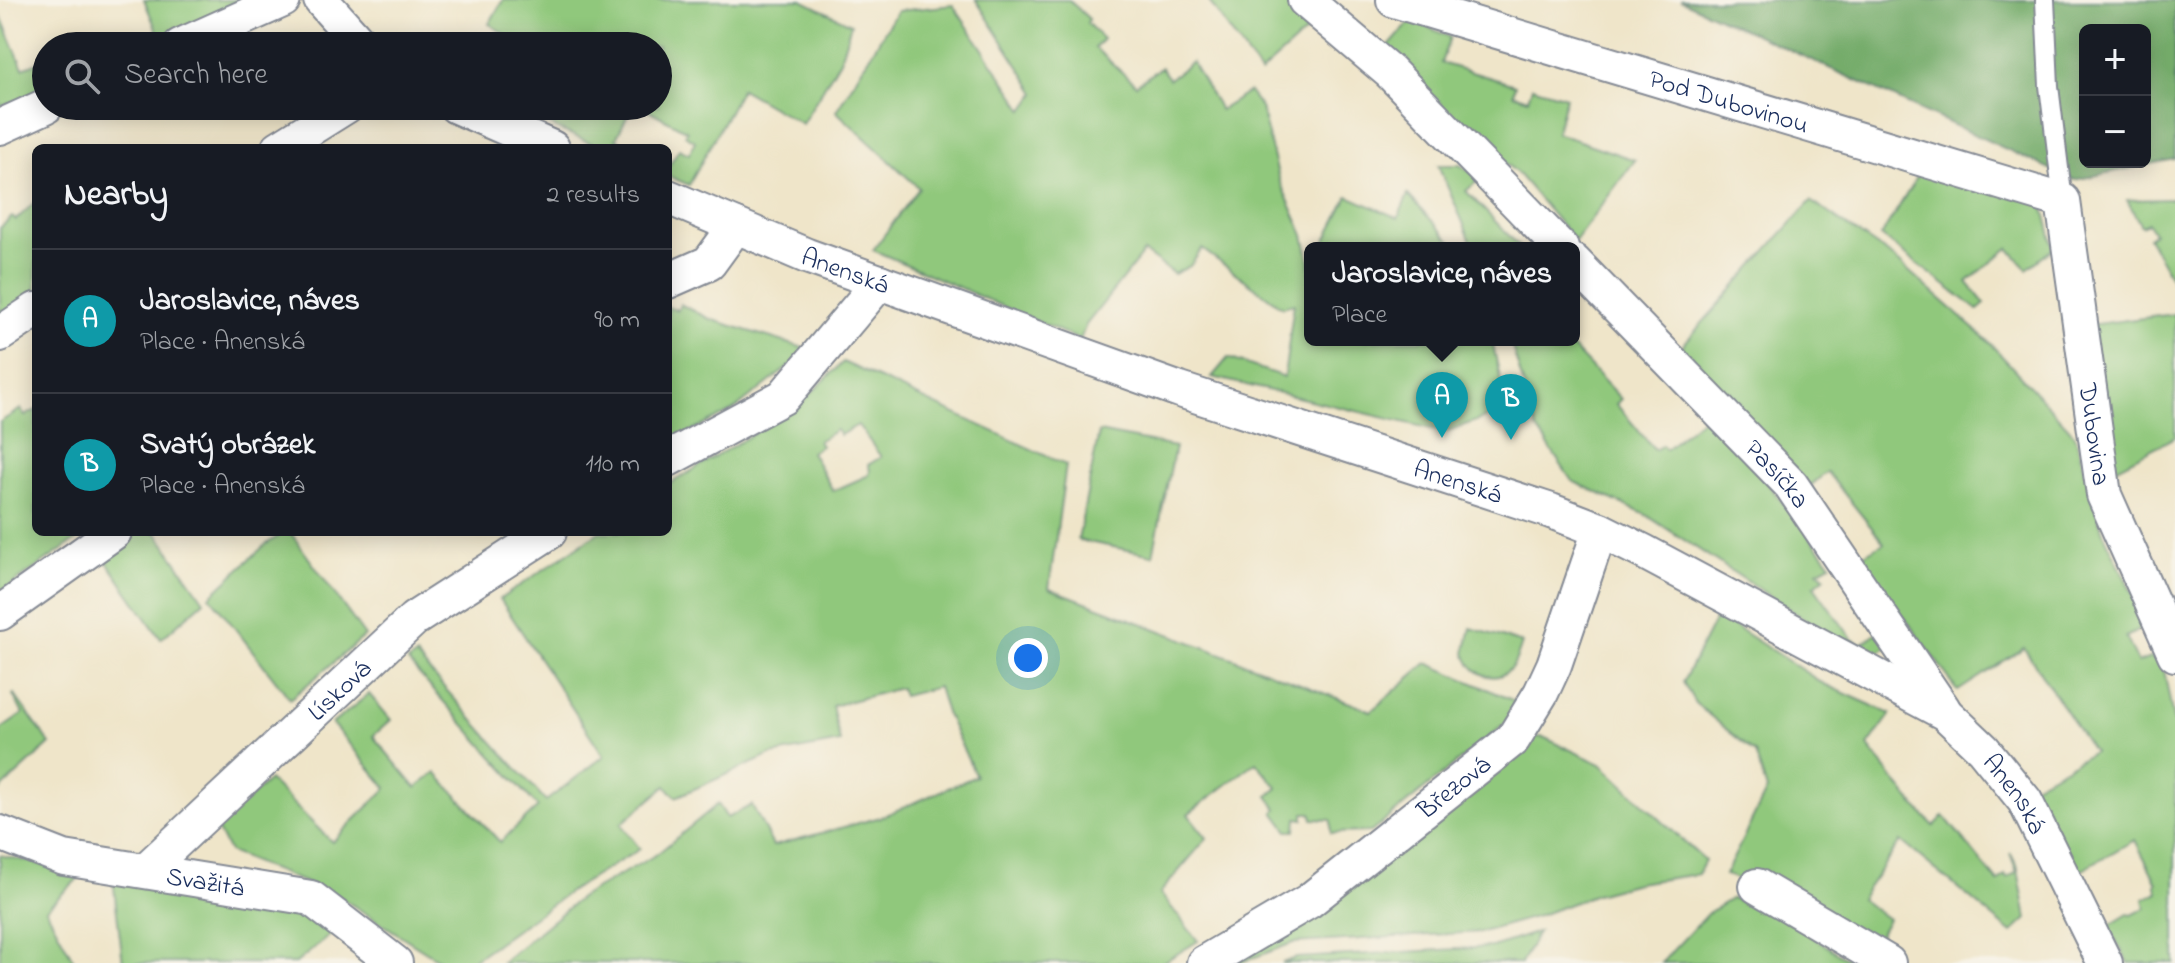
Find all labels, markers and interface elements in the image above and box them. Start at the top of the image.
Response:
map controls [2079,24,2151,168]
button: + [2079,24,2151,96]
search box [32,32,672,120]
icon: search [60,54,104,98]
text: Search here [124,54,268,98]
street label: Pod Dubovinou [1644,62,1813,146]
button: − [2079,96,2151,168]
text: Nearby [64,171,168,221]
text: 2 results [547,177,640,215]
street label: Anenská [795,239,894,306]
popup [1304,242,1580,346]
text: Jaroslavice, náves [1332,253,1552,297]
text: Jaroslavice, náves [140,280,360,324]
text: Place [1332,297,1387,335]
text: A [82,302,98,340]
text: 90 m [594,302,640,340]
text: Place · Anenská [140,324,305,362]
pin: A [1416,372,1468,438]
pin: B [1485,374,1537,440]
street label: Dubovina [2066,380,2118,488]
text: Svatý obrázek [140,424,315,468]
street label: Pasíčka [1735,432,1818,517]
text: B [81,446,99,484]
text: 110 m [586,446,640,484]
street label: Anenská [1408,451,1507,516]
text: Place · Anenská [140,468,305,506]
your location [1008,638,1048,678]
street label: Lísková [300,652,381,731]
street label: Anenská [1972,746,2054,841]
street label: Březová [1409,748,1500,831]
street label: Svažitá [163,859,247,909]

